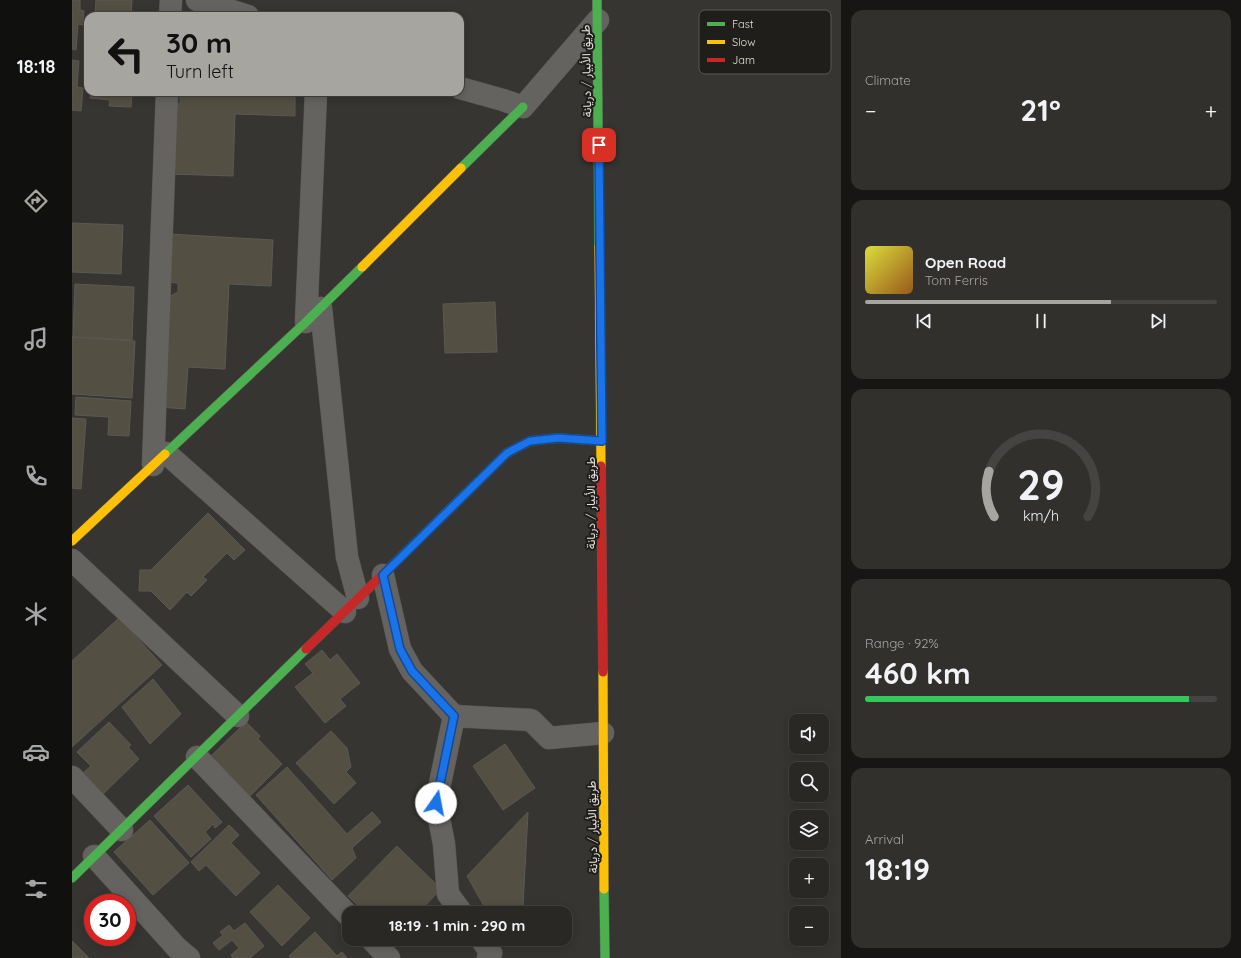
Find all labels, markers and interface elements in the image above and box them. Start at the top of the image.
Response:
legend [699,10,831,74]
text: Fast [732,17,754,31]
street label: طريق الأبيار / دريانة [578,24,595,117]
text: 30 m [166,25,232,60]
icon: left [100,28,152,80]
text: Slow [732,35,756,49]
text: Jam [732,53,755,67]
text: 18:18 [17,55,55,78]
text: Turn left [166,60,234,83]
text: Climate [865,72,911,88]
text: 21° [1020,91,1061,129]
text: − [865,97,876,125]
text: + [1205,97,1217,125]
pin [582,128,616,162]
icon: arrive [588,134,610,156]
icon: directions [22,187,50,215]
text: Open Road [925,253,1006,272]
text: Tom Ferris [925,272,988,288]
icon: previous [913,310,935,332]
icon: pause [1030,310,1052,332]
icon: next [1147,310,1169,332]
icon: music [22,325,50,353]
street label: طريق الأبيار / دريانة [583,456,599,549]
text: 29 [1017,458,1065,510]
icon: phone [22,462,50,490]
text: km/h [1023,507,1059,525]
icon: climate [22,600,50,628]
text: Range · 92% [865,635,939,651]
text: 460 km [865,654,971,692]
map controls [789,714,829,946]
button: sound [789,714,829,754]
icon: car [22,738,50,766]
button: search [789,762,829,802]
street label: طريق الأبيار / دريانة [584,780,601,873]
position arrow [415,782,457,824]
button: layers [789,810,829,850]
text: Arrival [865,831,904,847]
text: 18:19 [865,850,930,888]
button: + [789,858,829,898]
icon: filters [22,875,50,903]
speed limit sign: 30 [84,894,136,946]
button: − [789,906,829,946]
text: 18:19 · 1 min · 290 m [389,916,525,935]

